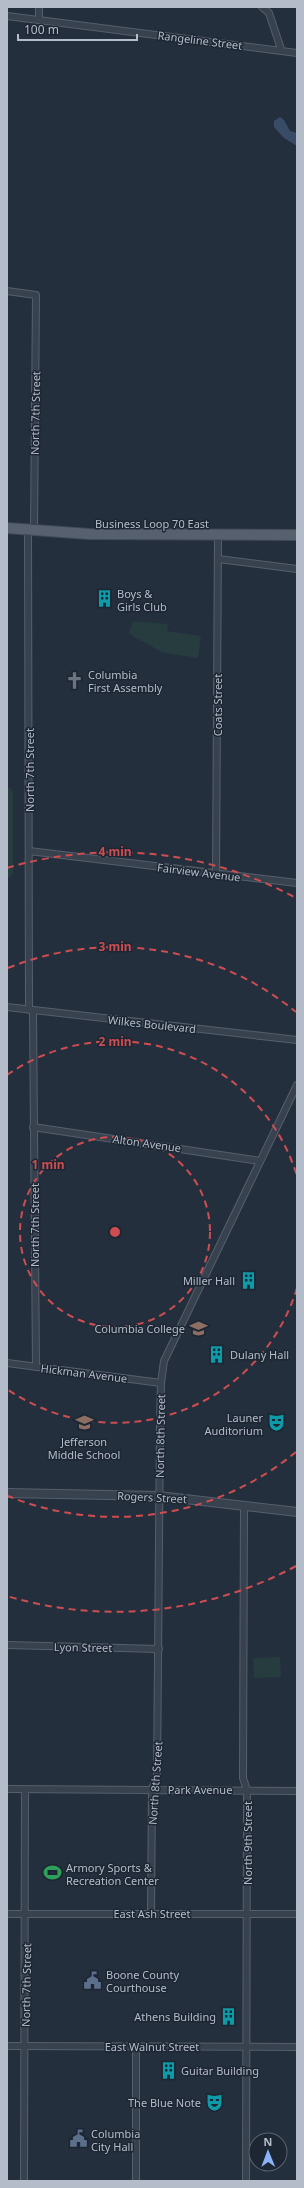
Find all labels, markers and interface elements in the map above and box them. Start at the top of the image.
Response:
scale bar [18,16,137,42]
text: 100 m [24,21,59,38]
street label: Rangeline Street [157,27,243,53]
street label: North 7th Street [27,371,43,455]
street label: Business Loop 70 East [95,516,209,531]
place label: Boys & Girls Club [117,586,167,614]
building icon: Boys & Girls Club [94,589,114,609]
place label: Columbia First Assembly [88,667,163,695]
church icon: Columbia First Assembly [65,670,85,690]
street label: Coats Street [210,674,225,736]
street label: North 7th Street [22,728,37,812]
text: 4 min [98,843,132,860]
street label: Fairview Avenue [156,859,242,885]
text: 3 min [98,938,132,955]
street label: Wilkes Boulevard [107,1012,197,1036]
text: 2 min [98,1033,132,1050]
street label: Alton Avenue [112,1131,182,1155]
text: 1 min [31,1156,65,1173]
street label: North 7th Street [27,1183,42,1267]
centre of rings [108,1225,122,1239]
building icon: Miller Hall [238,1270,258,1290]
place label: Miller Hall [183,1273,235,1288]
school or university icon: Columbia College [188,1318,208,1338]
place label: Columbia College [94,1321,185,1336]
building icon: Dulany Hall [207,1344,227,1364]
place label: Dulany Hall [230,1347,289,1362]
street label: Hickman Avenue [40,1360,128,1386]
street label: North 8th Street [152,1394,168,1478]
place label: Launer Auditorium [204,1410,263,1438]
school or university icon: Jefferson Middle School [74,1413,94,1433]
theatre icon: Launer Auditorium [266,1413,286,1433]
place label: Jefferson Middle School [48,1434,120,1462]
street label: Rogers Street [117,1488,187,1506]
street label: Lyon Street [54,1639,112,1655]
street label: North 8th Street [145,1741,165,1825]
street label: Park Avenue [168,1782,232,1797]
street label: North 9th Street [240,1801,255,1885]
place label: Armory Sports & Recreation Center [66,1860,159,1888]
sports icon: Armory Sports & Recreation Center [43,1863,63,1883]
street label: East Ash Street [113,1906,191,1921]
street label: North 7th Street [18,1943,34,2027]
place label: Boone County Courthouse [106,1967,179,1995]
public building icon: Boone County Courthouse [83,1970,103,1990]
building icon: Athens Building [219,2006,239,2026]
place label: Athens Building [134,2009,216,2024]
street label: East Walnut Street [105,2039,199,2054]
building icon: Guitar Building [158,2060,178,2080]
place label: Guitar Building [181,2063,259,2078]
theatre icon: The Blue Note [204,2092,224,2112]
place label: The Blue Note [128,2095,201,2110]
place label: Columbia City Hall [91,2126,140,2154]
public building icon: Columbia City Hall [68,2129,88,2149]
north arrow [248,2132,288,2172]
text: N [263,2134,272,2149]

